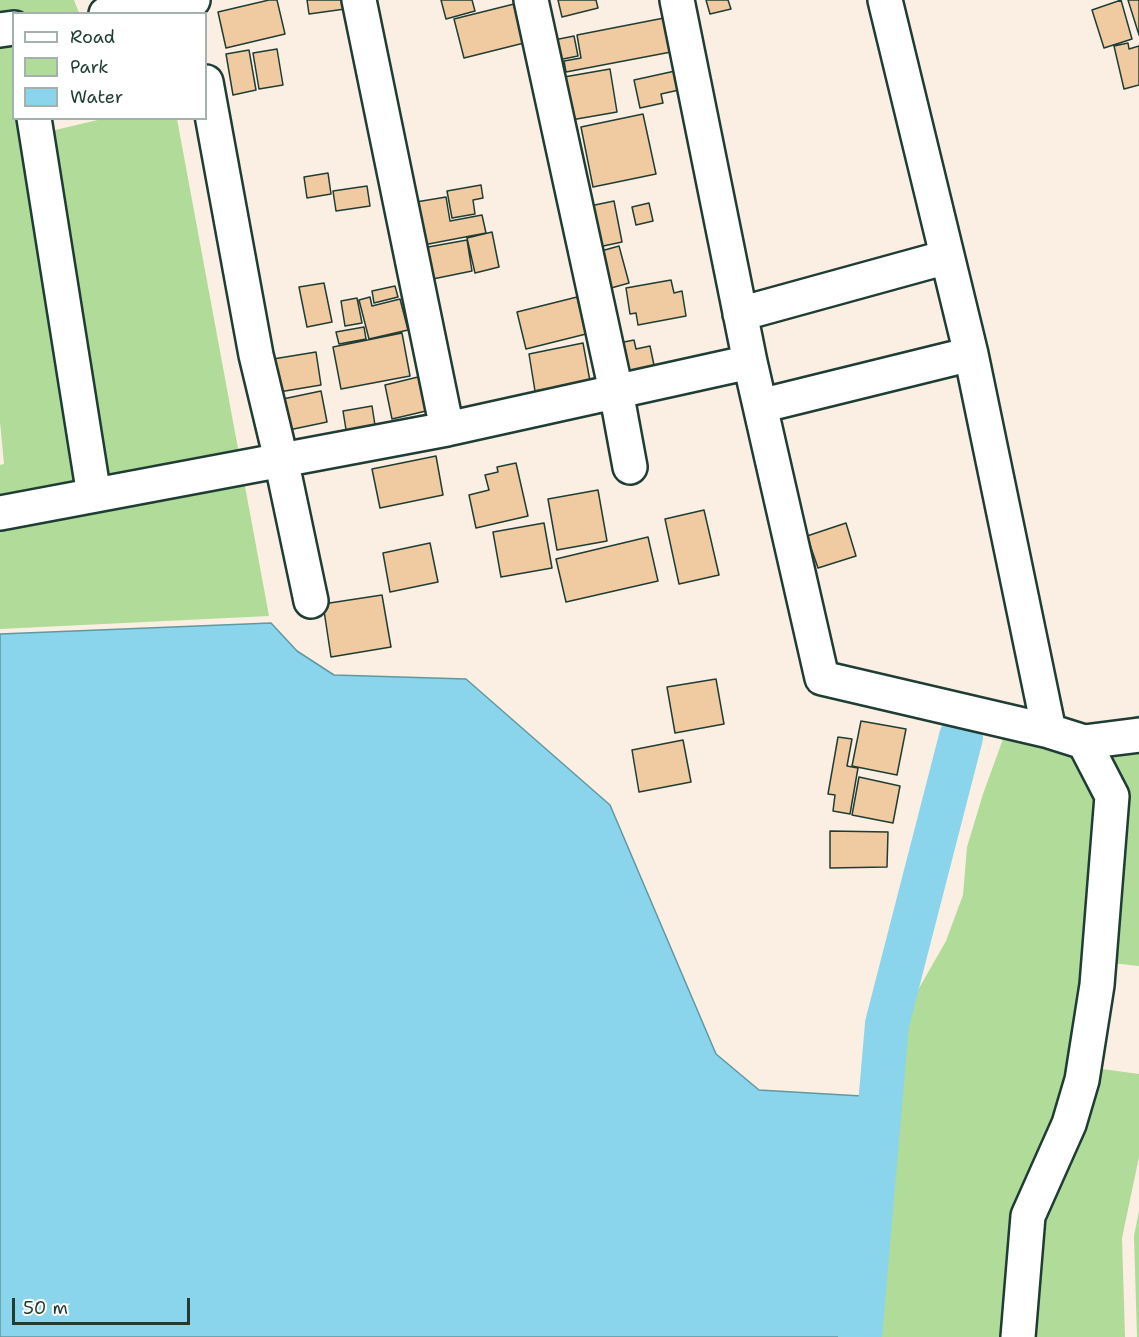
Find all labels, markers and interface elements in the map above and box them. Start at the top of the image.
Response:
legend [12,12,207,120]
text: Road [70,25,115,49]
text: Park [70,55,109,79]
text: Water [70,85,123,109]
scale bar [15,1286,194,1324]
text: 50 m [23,1296,68,1320]

